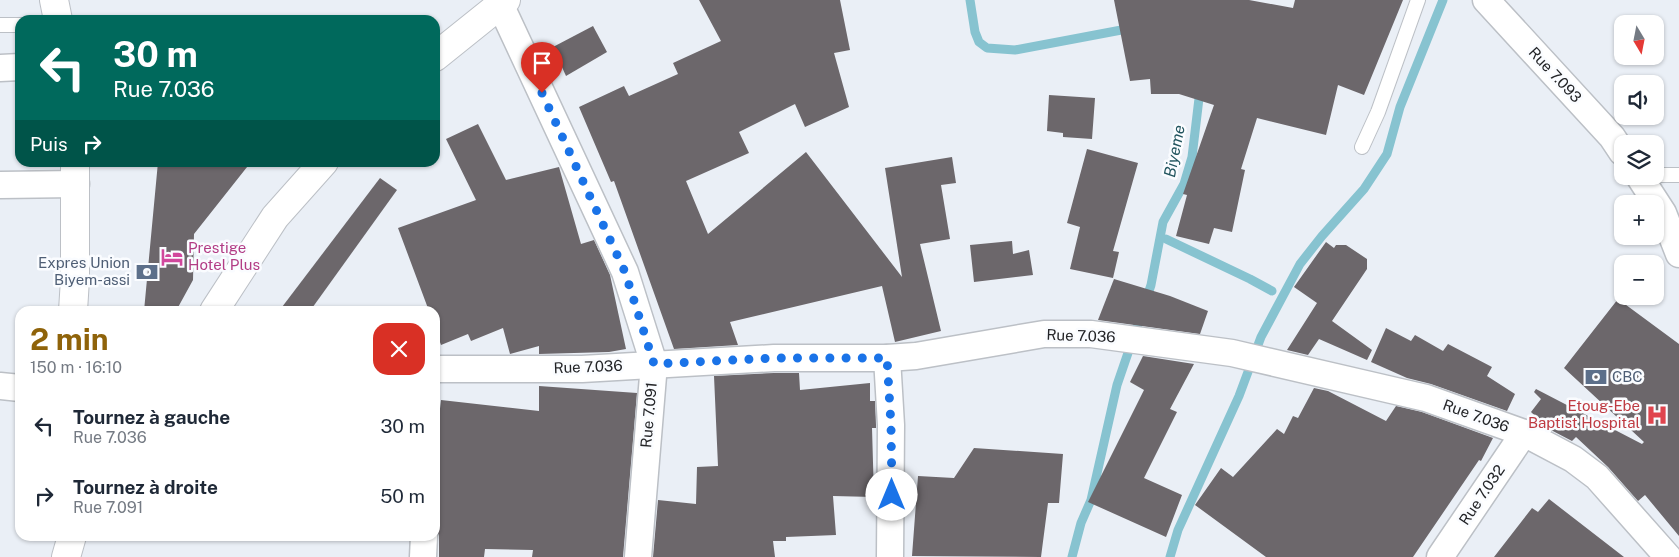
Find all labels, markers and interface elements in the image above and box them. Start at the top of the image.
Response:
north arrow [1614,15,1664,65]
map controls [1614,15,1664,305]
text: 30 m [113,34,198,75]
icon: left [30,35,95,100]
pin [521,42,563,93]
street label: Rue 7.093 [1526,44,1585,106]
icon: arrive [528,49,556,77]
button: sound [1614,75,1664,125]
text: Rue 7.036 [113,76,214,102]
water label: Biyeme [1160,123,1189,179]
icon: right [78,130,106,158]
text: Puis [30,133,68,155]
button: layers [1614,135,1664,185]
button: + [1614,195,1664,245]
place label: Prestige Hotel Plus [188,239,260,273]
hotel icon: Prestige Hotel Plus [159,244,185,270]
place label: Expres Union Biyem-assi [38,254,130,288]
button: − [1614,255,1664,305]
bank icon: Expres Union Biyem-assi [134,259,160,285]
text: 2 min [30,321,109,357]
button: close [373,323,425,375]
street label: Rue 7.036 [1046,326,1116,345]
street label: Rue 7.036 [553,357,623,376]
text: 150 m · 16:10 [30,358,122,377]
bank icon: CBC [1583,364,1609,390]
place label: CBC [1612,368,1643,385]
street label: Rue 7.091 [637,381,660,449]
street label: Rue 7.036 [1441,396,1512,435]
place label: Etoug-Ebe Baptist Hospital [1528,397,1640,431]
hospital icon: Etoug-Ebe Baptist Hospital [1644,402,1670,428]
text: Tournez à gauche [73,406,230,428]
icon: left [30,412,58,440]
text: 30 m [380,415,425,437]
text: Rue 7.036 [73,428,147,447]
street label: Rue 7.032 [1455,461,1508,528]
position arrow [865,468,917,520]
text: Tournez à droite [73,476,218,498]
icon: right [30,482,58,510]
text: 50 m [380,485,425,507]
text: Rue 7.091 [73,498,143,517]

